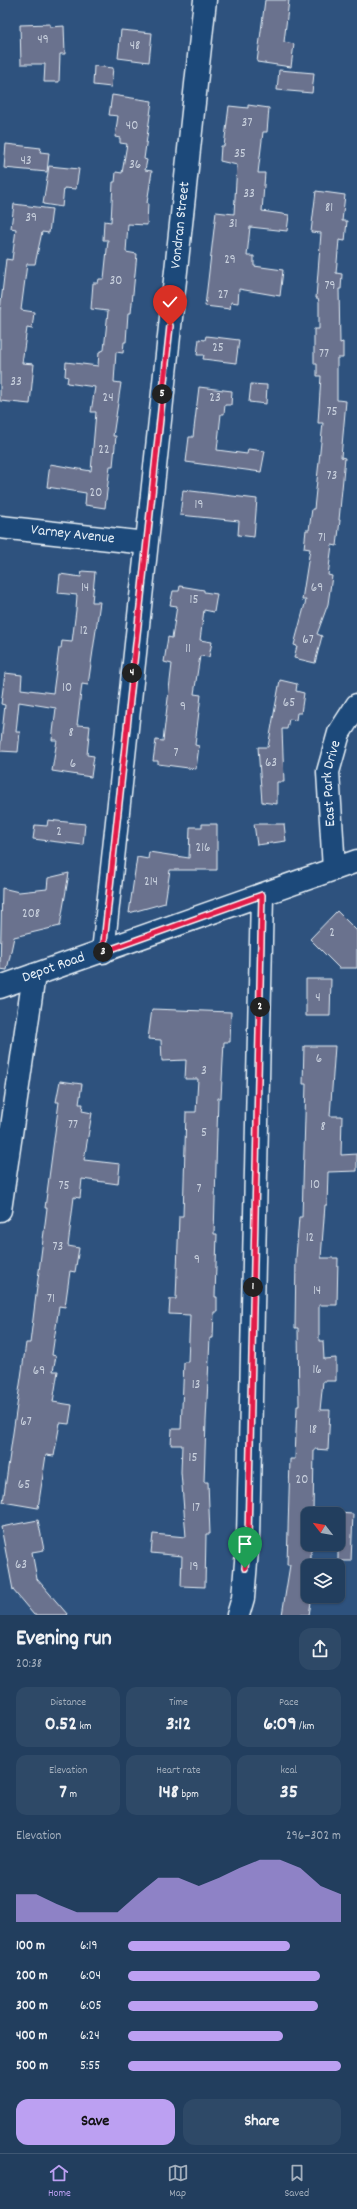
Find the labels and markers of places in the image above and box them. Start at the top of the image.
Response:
pin [153,285,187,326]
pin: 5 [152,384,172,404]
pin: 4 [122,663,142,683]
pin: 3 [93,942,113,962]
pin: 2 [250,997,270,1017]
pin: 1 [243,1277,263,1297]
pin [228,1527,262,1568]

